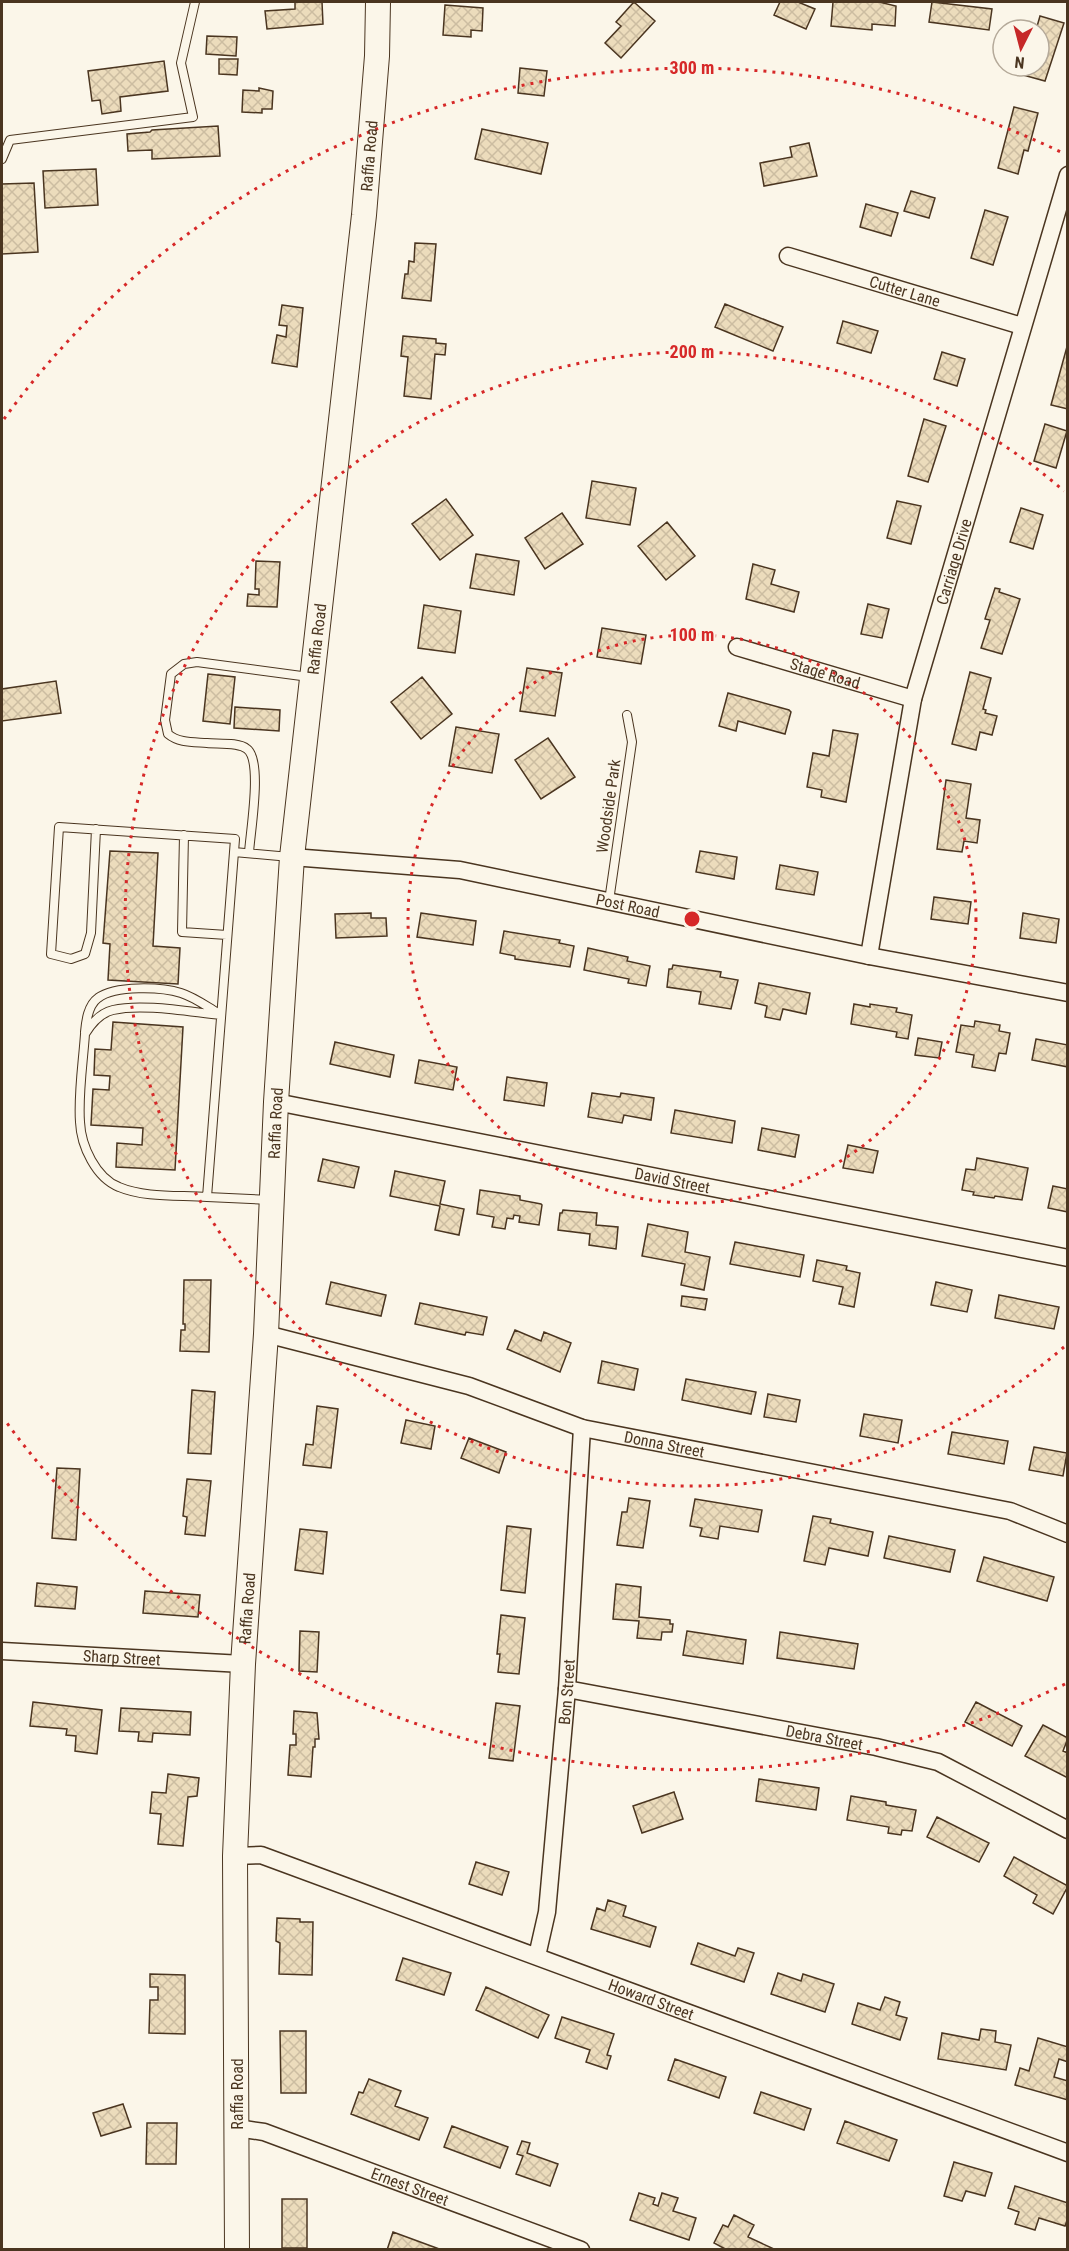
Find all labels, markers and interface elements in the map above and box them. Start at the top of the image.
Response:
north arrow [991,18,1051,78]
text: N [1014,52,1025,72]
text: 300 m [670,57,714,78]
street label: Raffia Road [357,120,382,192]
street label: Cutter Lane [867,272,942,311]
text: 200 m [670,341,714,362]
street label: Carriage Drive [932,516,976,607]
street label: Raffia Road [304,603,330,676]
text: 100 m [670,624,714,645]
street label: Stage Road [788,654,862,693]
street label: Woodside Park [593,757,625,854]
street label: Post Road [594,890,661,922]
centre of rings [682,909,702,929]
street label: Raffia Road [265,1087,287,1159]
street label: David Street [633,1164,712,1197]
street label: Donna Street [622,1427,706,1462]
street label: Raffia Road [235,1572,259,1645]
street label: Sharp Street [83,1646,161,1670]
street label: Bon Street [555,1658,579,1726]
street label: Debra Street [784,1721,865,1754]
street label: Howard Street [606,1975,697,2024]
street label: Raffia Road [228,2058,247,2130]
street label: Ernest Street [368,2164,451,2210]

